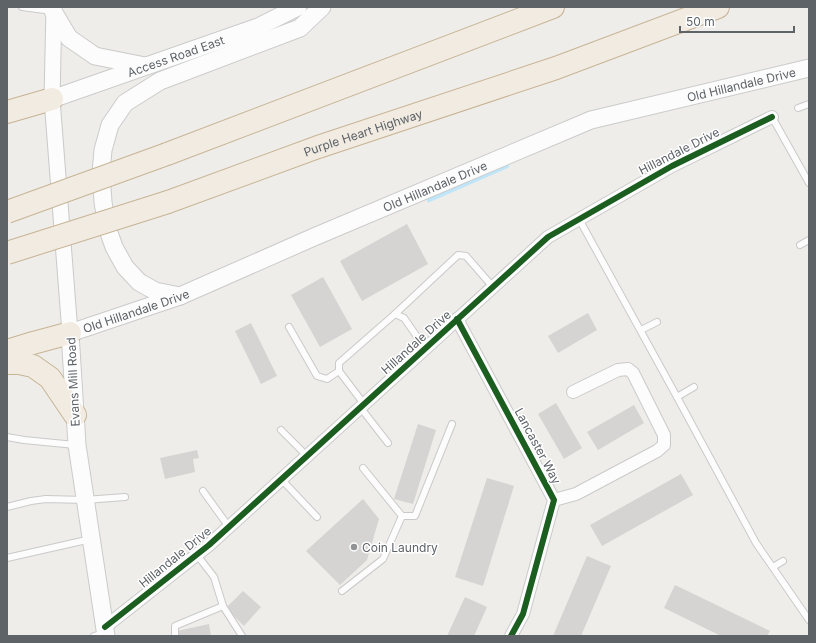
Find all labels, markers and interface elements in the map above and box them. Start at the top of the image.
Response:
scale bar [680,8,794,34]
text: 50 m [686,14,715,29]
street label: Access Road East [125,32,226,80]
street label: Old Hillandale Drive [685,64,797,104]
street label: Purple Heart Highway [301,105,424,159]
street label: Hillandale Drive [636,124,722,178]
street label: Old Hillandale Drive [381,157,489,215]
street label: Old Hillandale Drive [81,285,192,336]
street label: Hillandale Drive [378,307,454,377]
street label: Evans Mill Road [63,337,83,427]
street label: Lancaster Way [512,405,564,487]
street label: Hillandale Drive [136,523,214,591]
place label: Coin Laundry [362,540,438,555]
marker: Coin Laundry [349,542,359,552]

